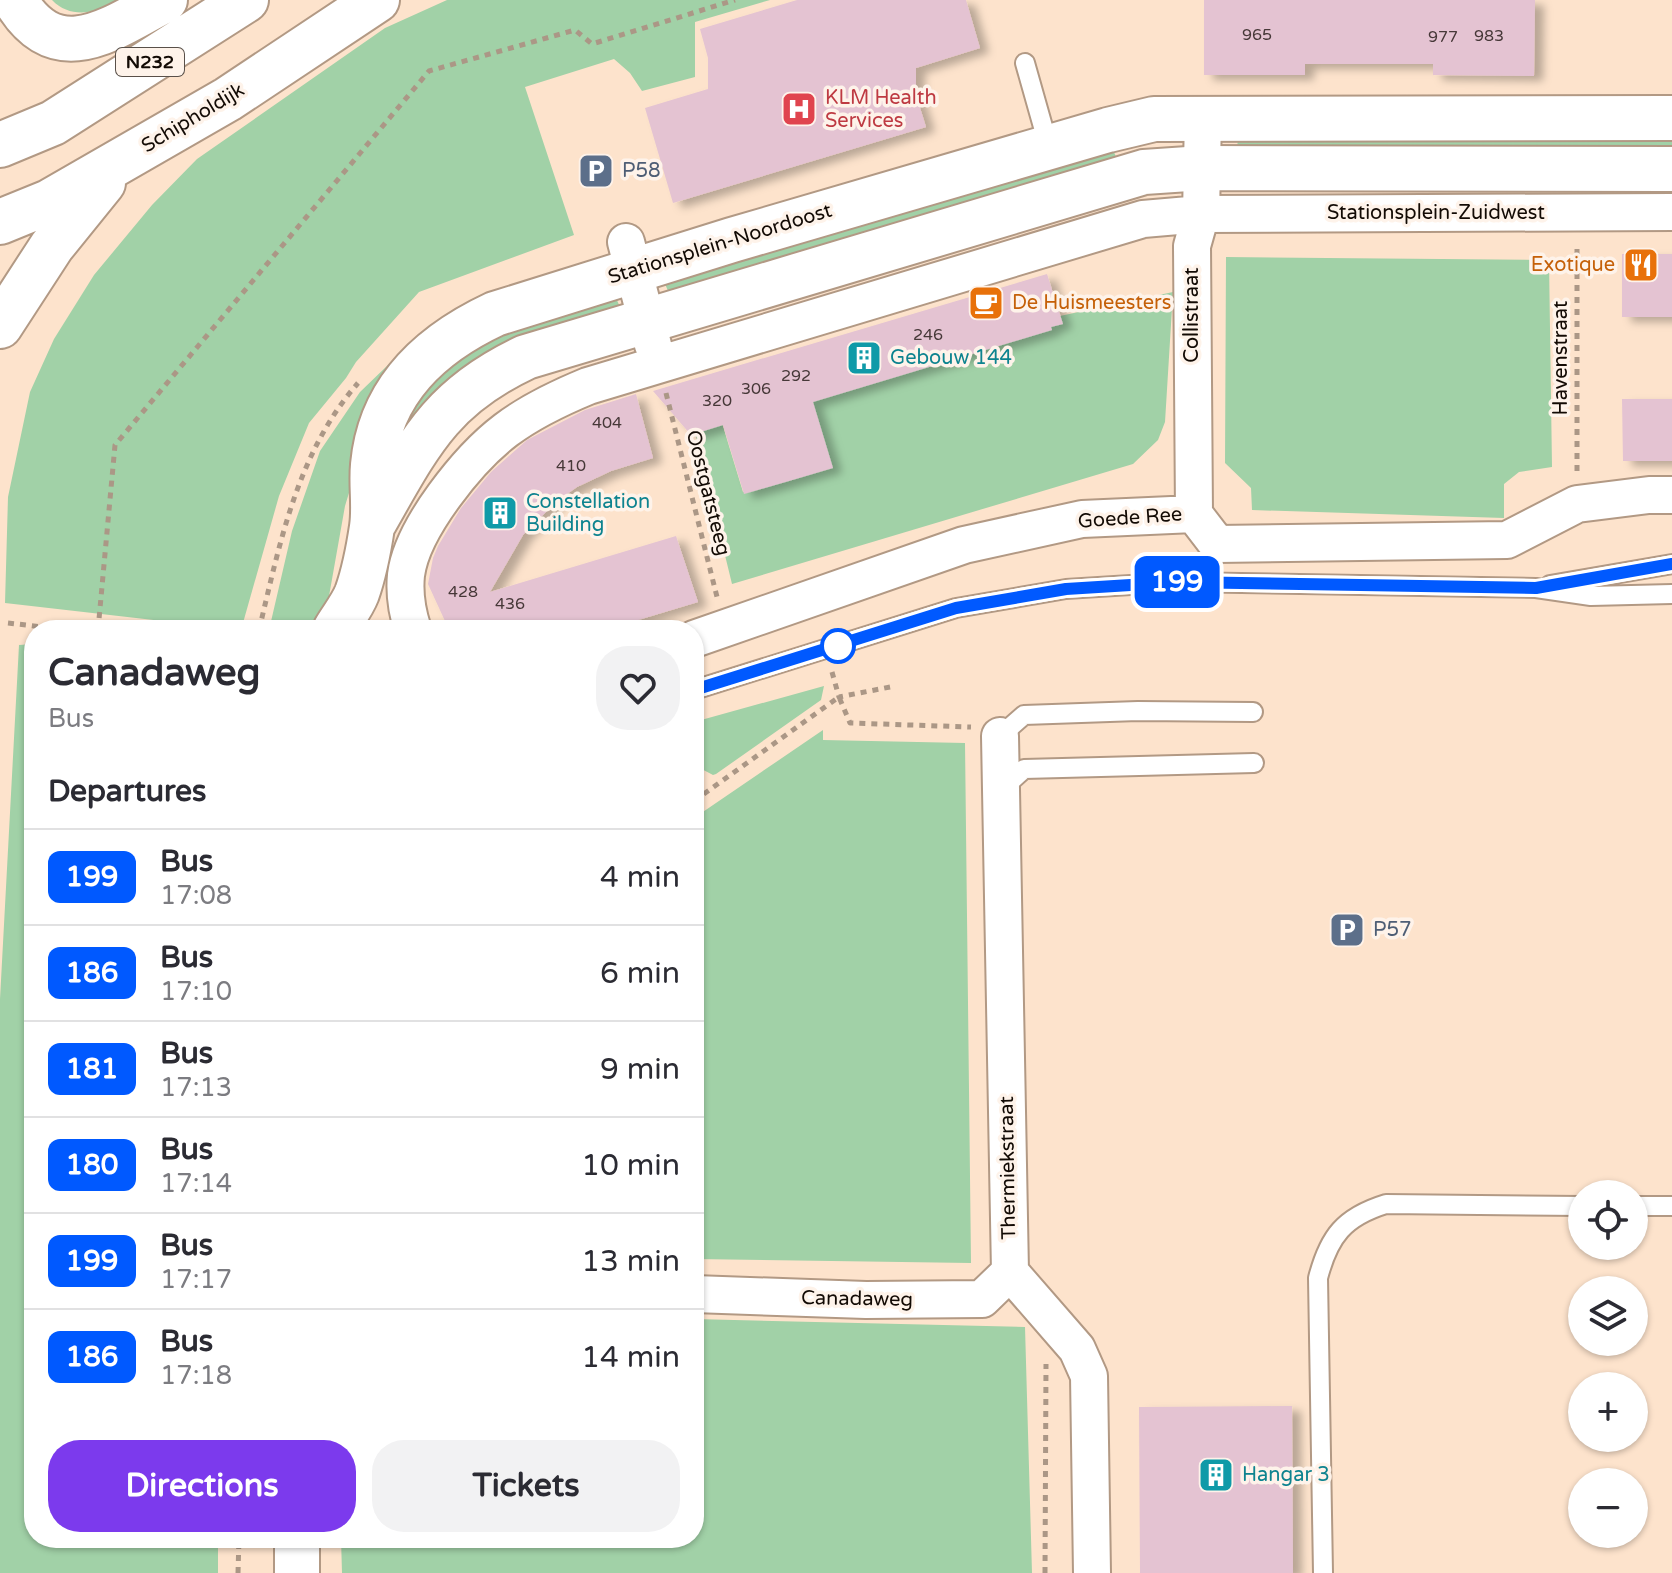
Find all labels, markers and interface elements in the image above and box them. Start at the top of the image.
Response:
house number: 965 [1242,25,1272,45]
house number: 983 [1474,26,1504,46]
house number: 977 [1428,27,1458,47]
road number: N232 [116,48,184,76]
street label: Schipholdijk [137,78,249,158]
place label: KLM Health Services [825,86,937,133]
hospital icon: KLM Health Services [780,90,818,128]
parking icon: P58 [577,152,615,190]
place label: P58 [622,159,661,183]
street label: Stationsplein-Noordoost [605,198,835,290]
street label: Stationsplein-Zuidwest [1327,201,1545,225]
restaurant icon: Exotique [1622,246,1660,284]
place label: Exotique [1531,253,1615,277]
street label: Collistraat [1180,267,1204,363]
cafe icon: De Huismeesters [967,284,1005,322]
place label: De Huismeesters [1012,291,1171,315]
street label: Havenstraat [1549,300,1573,415]
house number: 246 [913,325,943,345]
building icon: Gebouw 144 [845,339,883,377]
place label: Gebouw 144 [890,346,1012,370]
house number: 292 [781,366,811,386]
house number: 306 [741,379,771,399]
house number: 320 [702,391,732,411]
house number: 404 [592,413,622,433]
street label: Oostgatsteeg [681,428,735,558]
house number: 410 [556,456,586,476]
place label: Constellation Building [526,490,650,537]
building icon: Constellation Building [481,494,519,532]
street label: Goede Ree [1077,502,1183,534]
line badge: 199 [1131,556,1223,608]
text: 199 [1151,565,1203,599]
house number: 428 [448,582,478,602]
house number: 436 [495,594,525,614]
unlabelled marker [821,629,855,663]
button: heart [596,646,680,730]
text: Canadaweg [48,650,261,696]
text: Bus [48,703,94,734]
text: Departures [48,773,206,810]
text: Bus [160,843,213,880]
text: 4 min [600,859,680,896]
text: 199 [66,860,118,894]
text: 17:08 [160,880,232,911]
parking icon: P57 [1328,911,1366,949]
place label: P57 [1373,918,1412,942]
text: Bus [160,939,213,976]
text: 6 min [600,955,680,992]
text: 186 [66,956,118,990]
text: 17:10 [160,976,232,1007]
text: Bus [160,1035,213,1072]
text: 9 min [600,1051,680,1088]
text: 181 [66,1052,118,1086]
text: 17:13 [160,1072,232,1103]
street label: Thermiekstraat [995,1096,1021,1240]
text: Bus [160,1131,213,1168]
text: 10 min [581,1147,680,1184]
text: 180 [66,1148,118,1182]
text: 17:14 [160,1168,232,1199]
map controls [1568,1180,1648,1548]
button: locate [1568,1180,1648,1260]
text: Bus [160,1227,213,1264]
text: 13 min [581,1243,680,1280]
text: 199 [66,1244,118,1278]
text: 17:17 [160,1264,232,1295]
button: layers [1568,1276,1648,1356]
street label: Canadaweg [801,1286,913,1312]
text: Bus [160,1323,213,1360]
text: 14 min [581,1339,680,1376]
text: 186 [66,1340,118,1374]
text: 17:18 [160,1360,232,1391]
button: + [1568,1372,1648,1452]
button: Directions [48,1440,356,1532]
button: Tickets [372,1440,680,1532]
building icon: Hangar 3 [1197,1456,1235,1494]
place label: Hangar 3 [1242,1463,1330,1487]
button: − [1568,1468,1648,1548]

